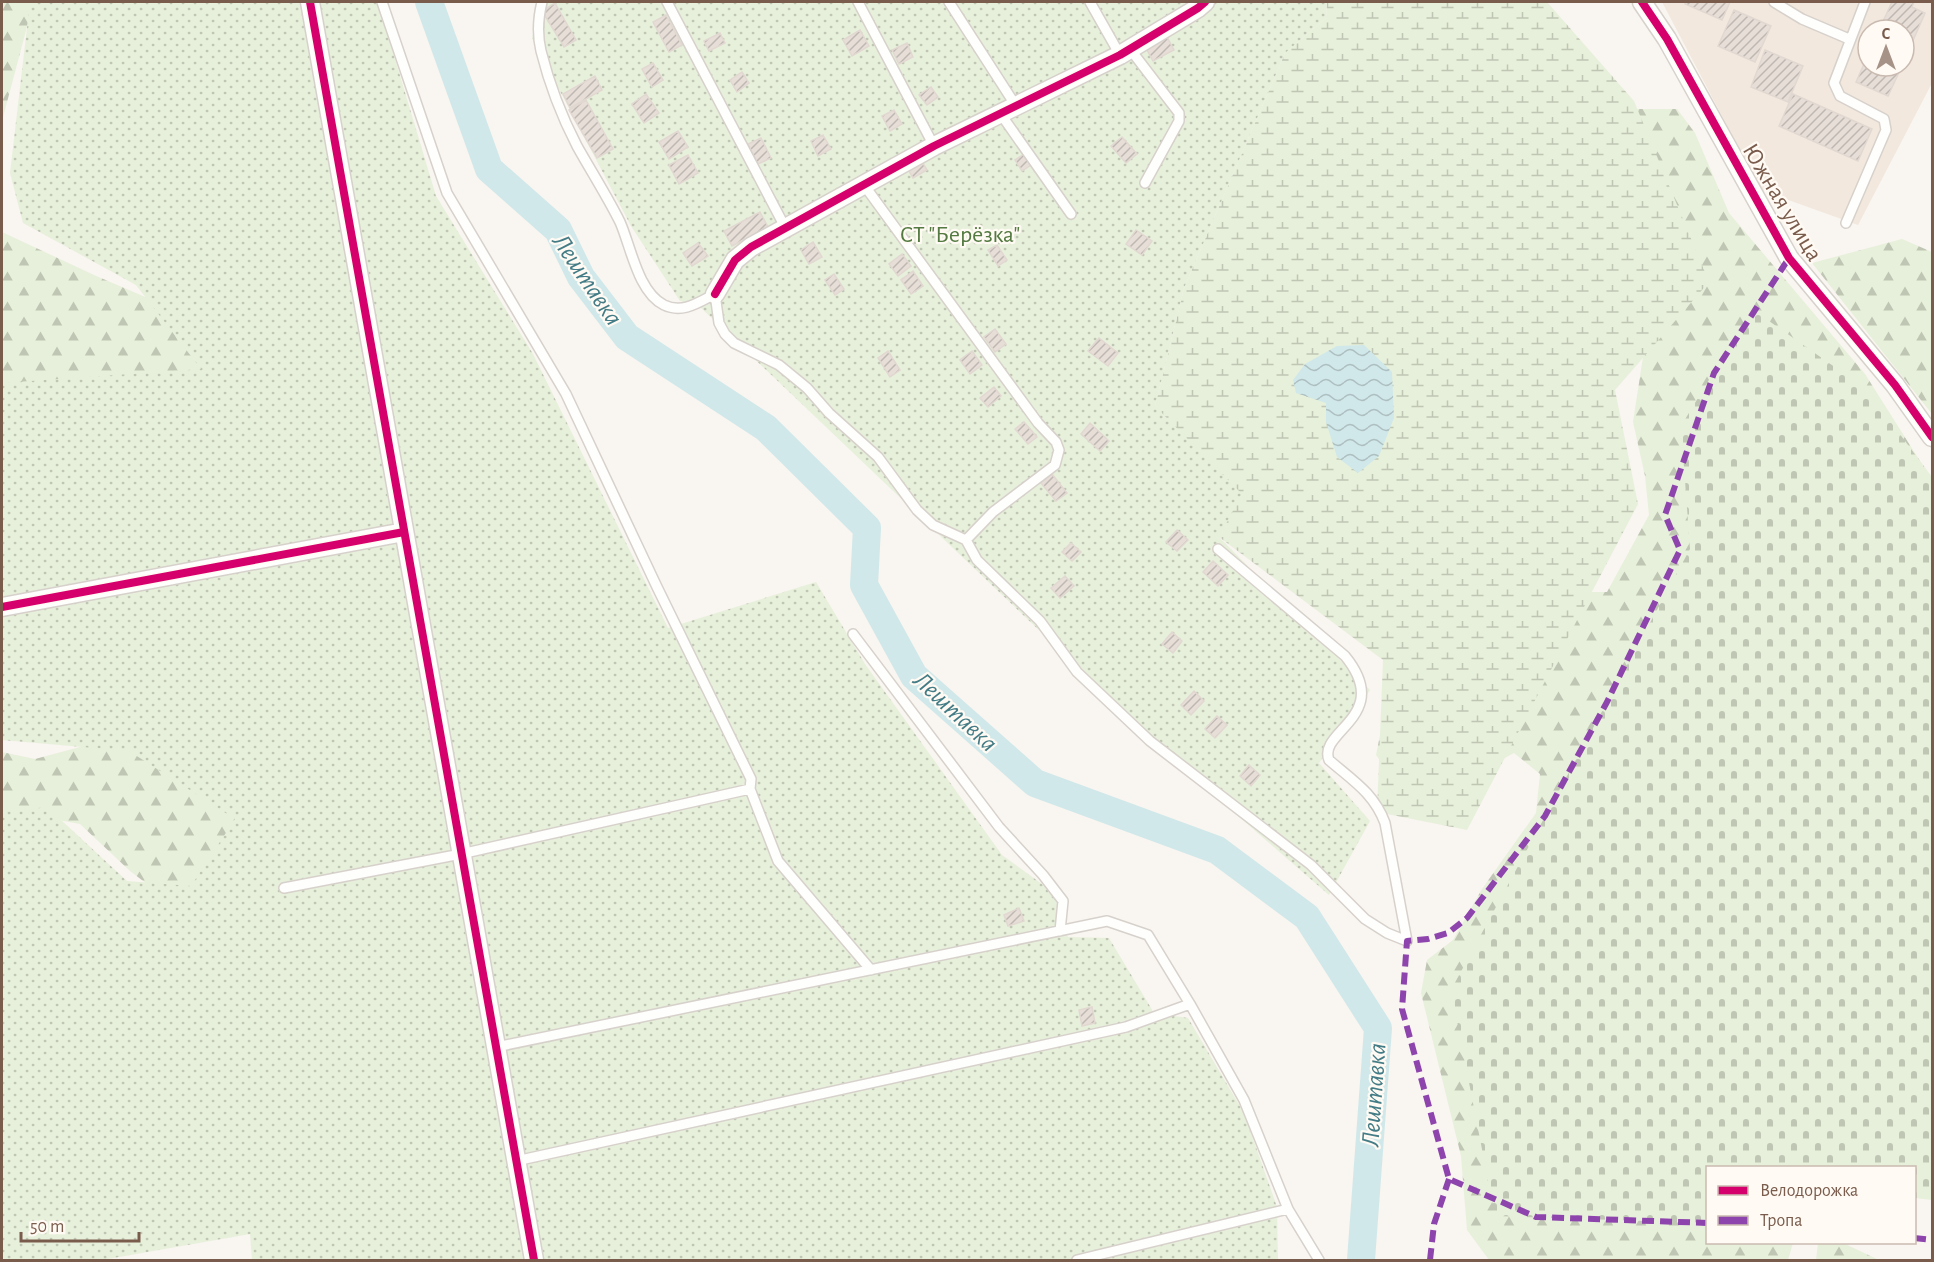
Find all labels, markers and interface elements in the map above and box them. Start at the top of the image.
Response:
north arrow [1856,18,1916,78]
text: С [1882,26,1891,42]
street label: Южная улица [1738,140,1827,265]
park label: СТ "Берёзка" [900,223,1020,247]
water label: Лештавка [547,228,627,330]
water label: Лештавка [908,666,1002,757]
water label: Лештавка [1357,1042,1391,1149]
legend [1706,1166,1916,1244]
text: Велодорожка [1760,1182,1858,1200]
scale bar [21,1205,140,1243]
text: Тропа [1760,1212,1803,1230]
text: 50 m [30,1218,64,1236]

